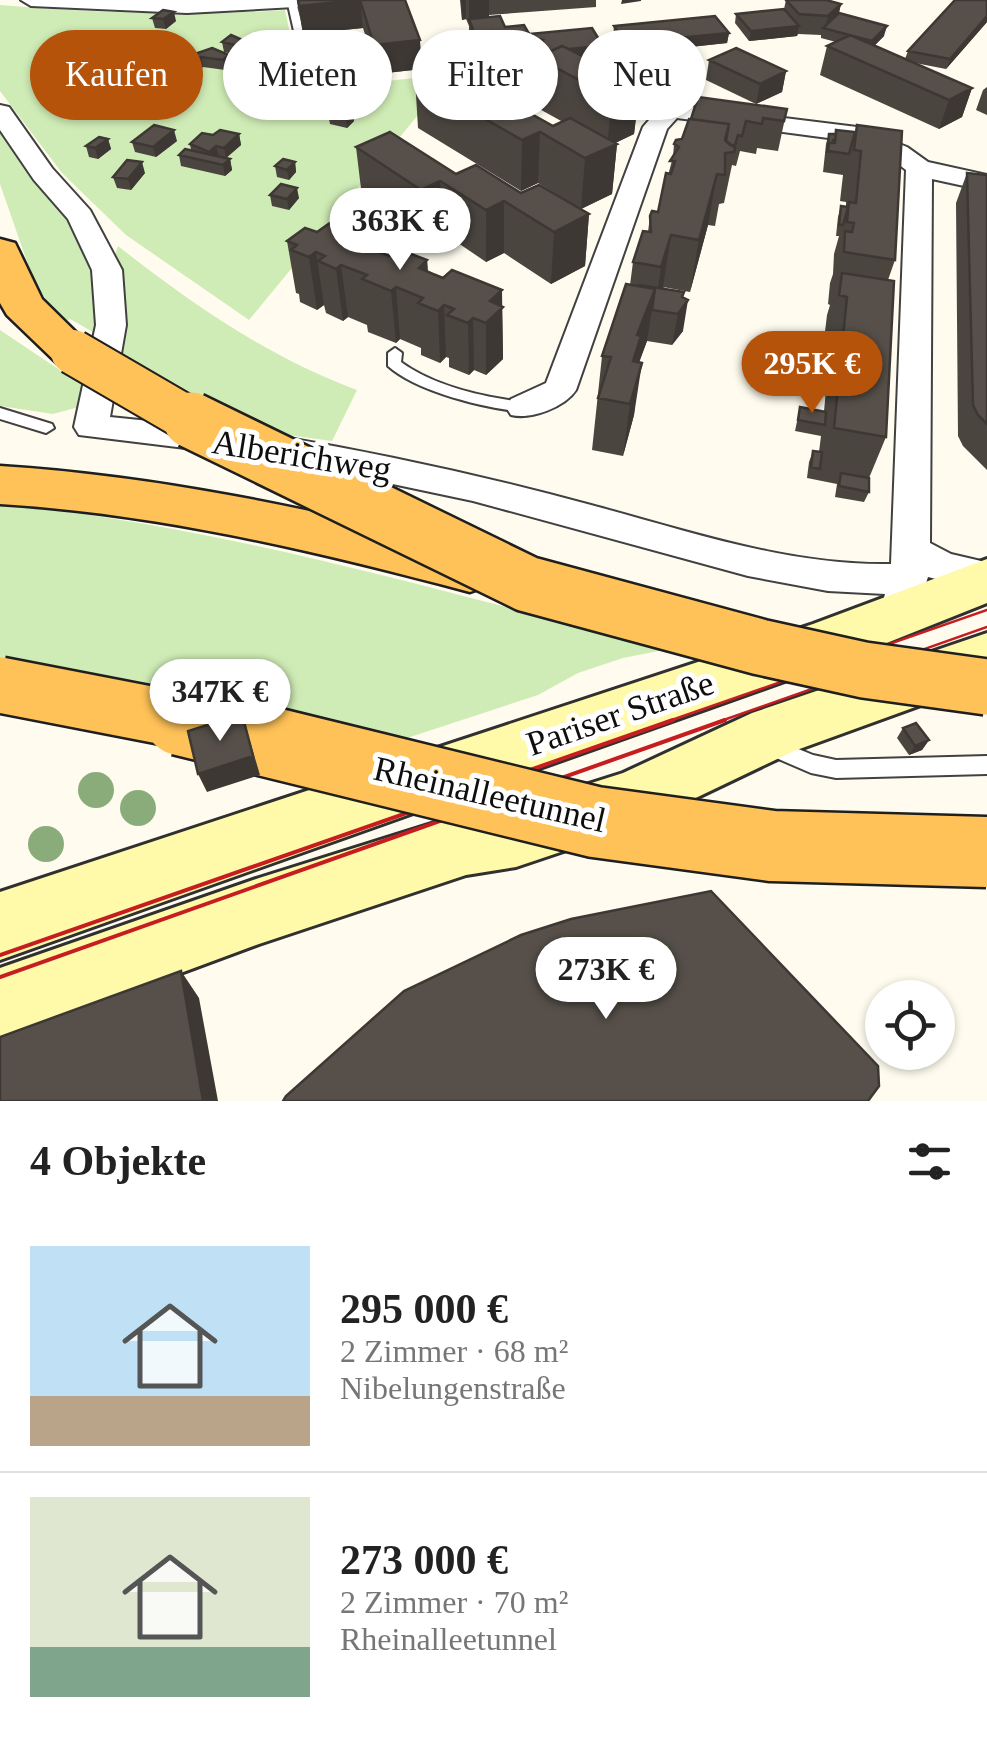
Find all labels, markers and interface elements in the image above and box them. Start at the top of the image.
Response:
chip: Kaufen [30,30,203,120]
chip: Mieten [223,30,392,120]
chip: Filter [412,30,558,120]
chip: Neu [578,30,706,120]
pin: 363K € [319,188,481,273]
text: 363K € [352,202,448,238]
pin: 295K € [731,331,893,416]
text: 295K € [764,345,860,381]
street label: Alberichweg [210,422,394,489]
pin: 347K € [139,659,301,744]
street label: Pariser Straße [521,663,719,764]
text: 347K € [172,673,268,709]
street label: Rheinalleetunnel [370,749,610,840]
pin: 273K € [525,937,687,1022]
text: 273K € [558,951,654,987]
map controls [865,980,955,1070]
button: locate [865,980,955,1070]
icon: filters [902,1134,957,1189]
text: 4 Objekte [30,1138,206,1184]
icon: home [110,1286,230,1406]
text: 295 000 € [340,1286,508,1332]
text: 2 Zimmer · 68 m² [340,1333,568,1369]
text: Nibelungenstraße [340,1370,566,1406]
icon: home [110,1537,230,1657]
text: 273 000 € [340,1537,508,1583]
text: 2 Zimmer · 70 m² [340,1584,568,1620]
text: Rheinalleetunnel [340,1621,557,1657]

